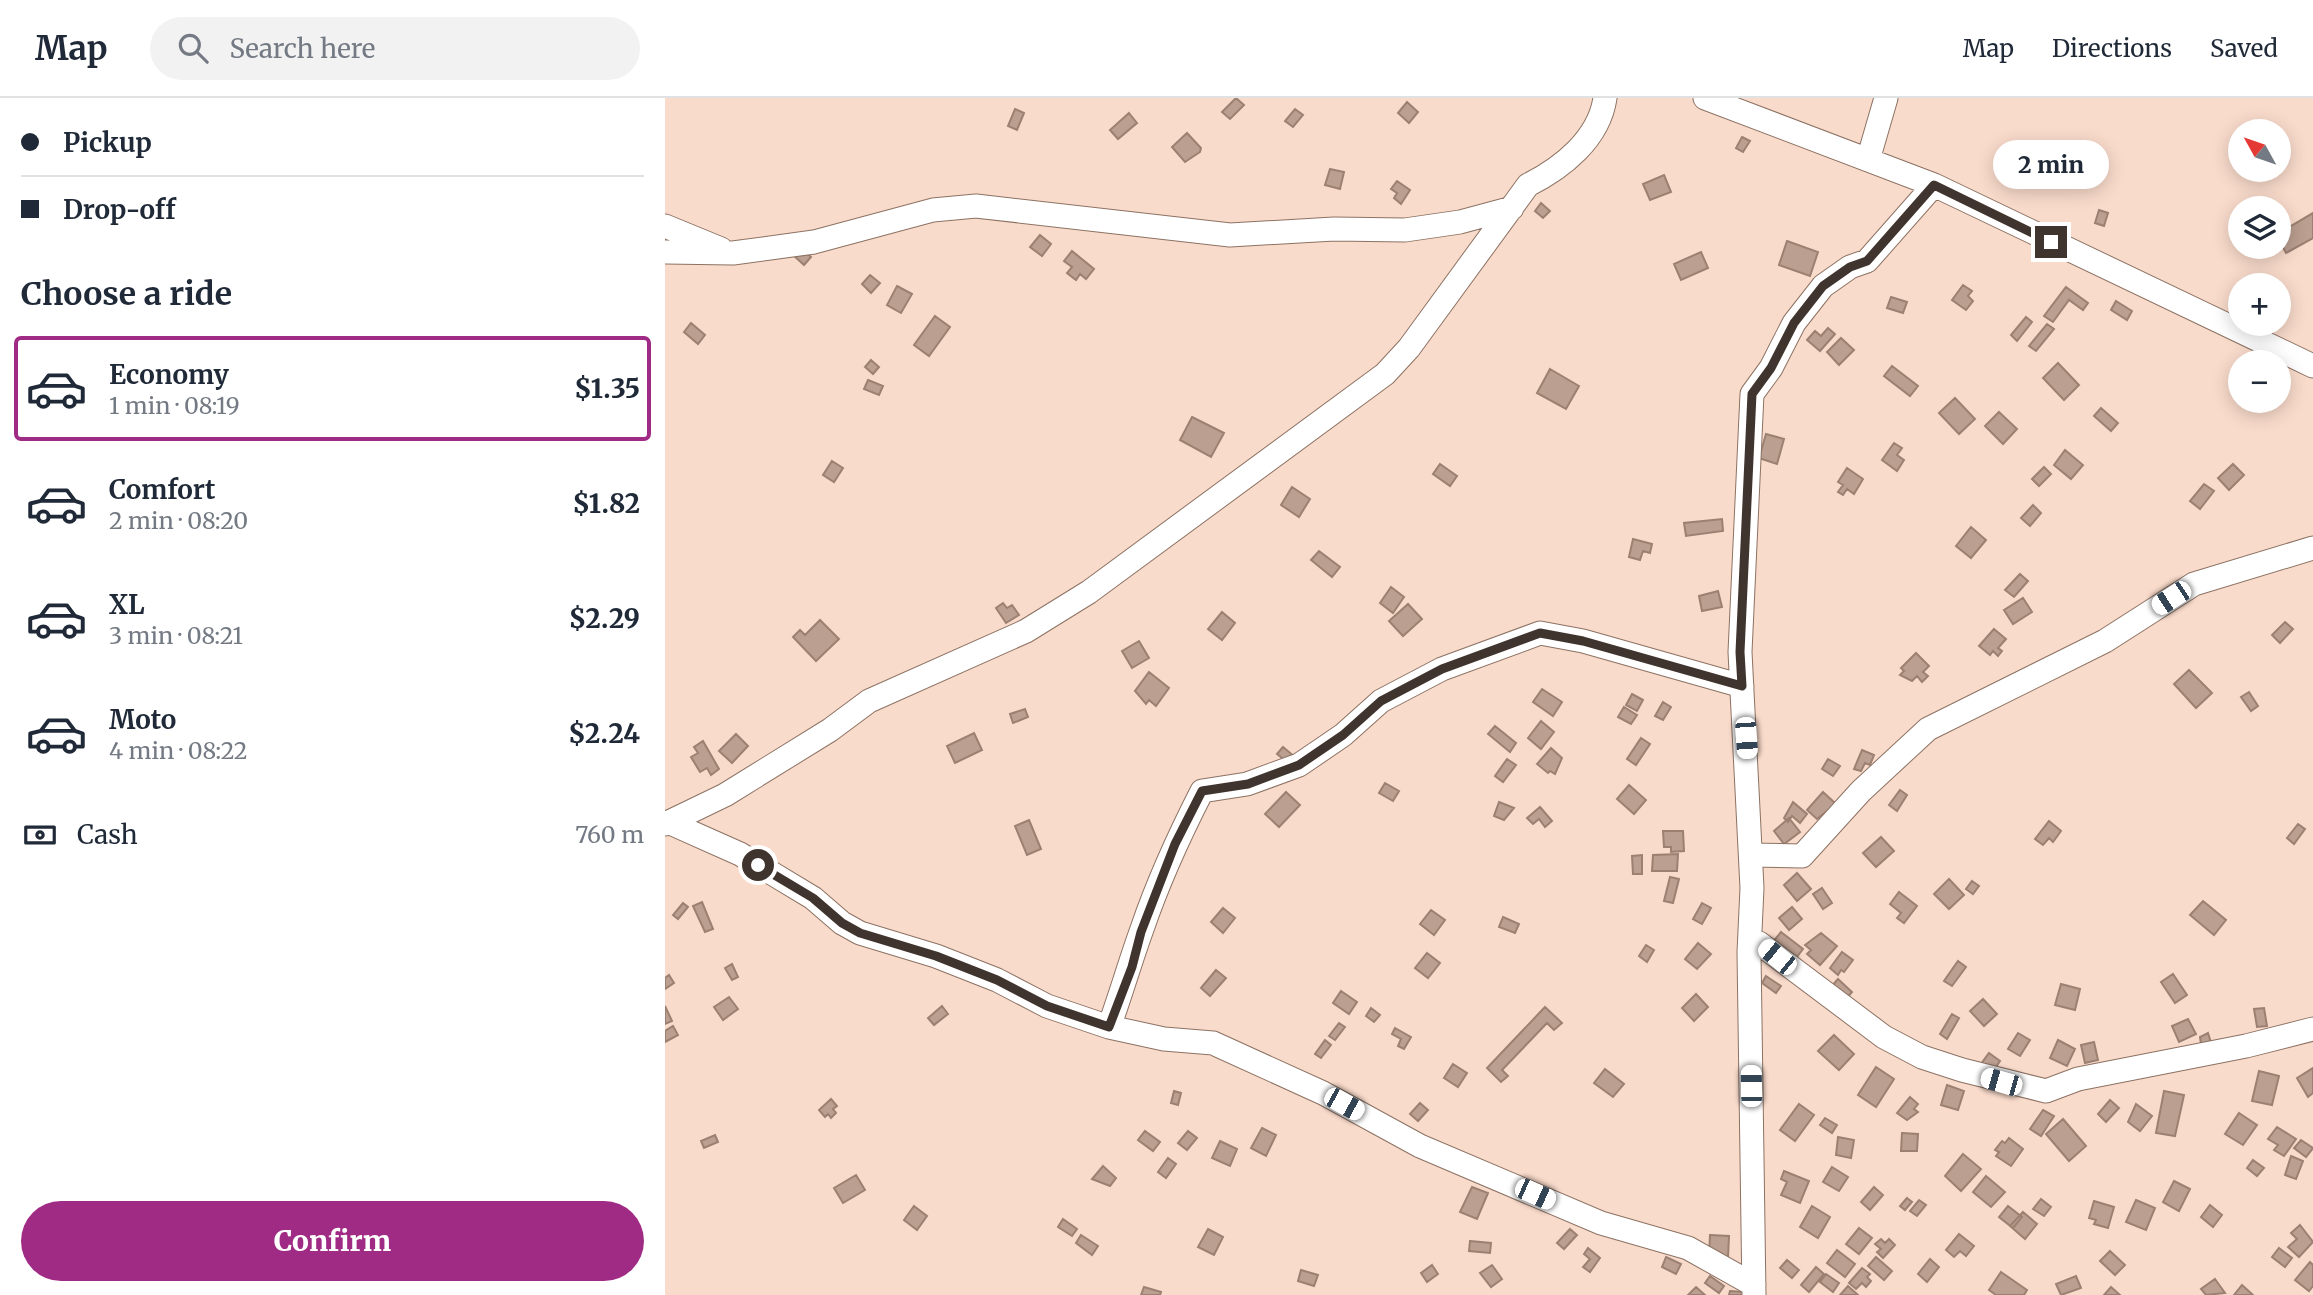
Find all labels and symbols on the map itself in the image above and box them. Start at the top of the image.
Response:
north arrow [2228,119,2291,182]
callout: 2 min [1993,141,2109,190]
route end [2035,226,2067,258]
car [2148,578,2195,618]
car [1735,716,1758,760]
route start [742,849,774,881]
car [1755,936,1800,978]
car [1741,1065,1762,1107]
car [1978,1066,2025,1098]
car [1321,1085,1368,1123]
car [1512,1176,1559,1212]

